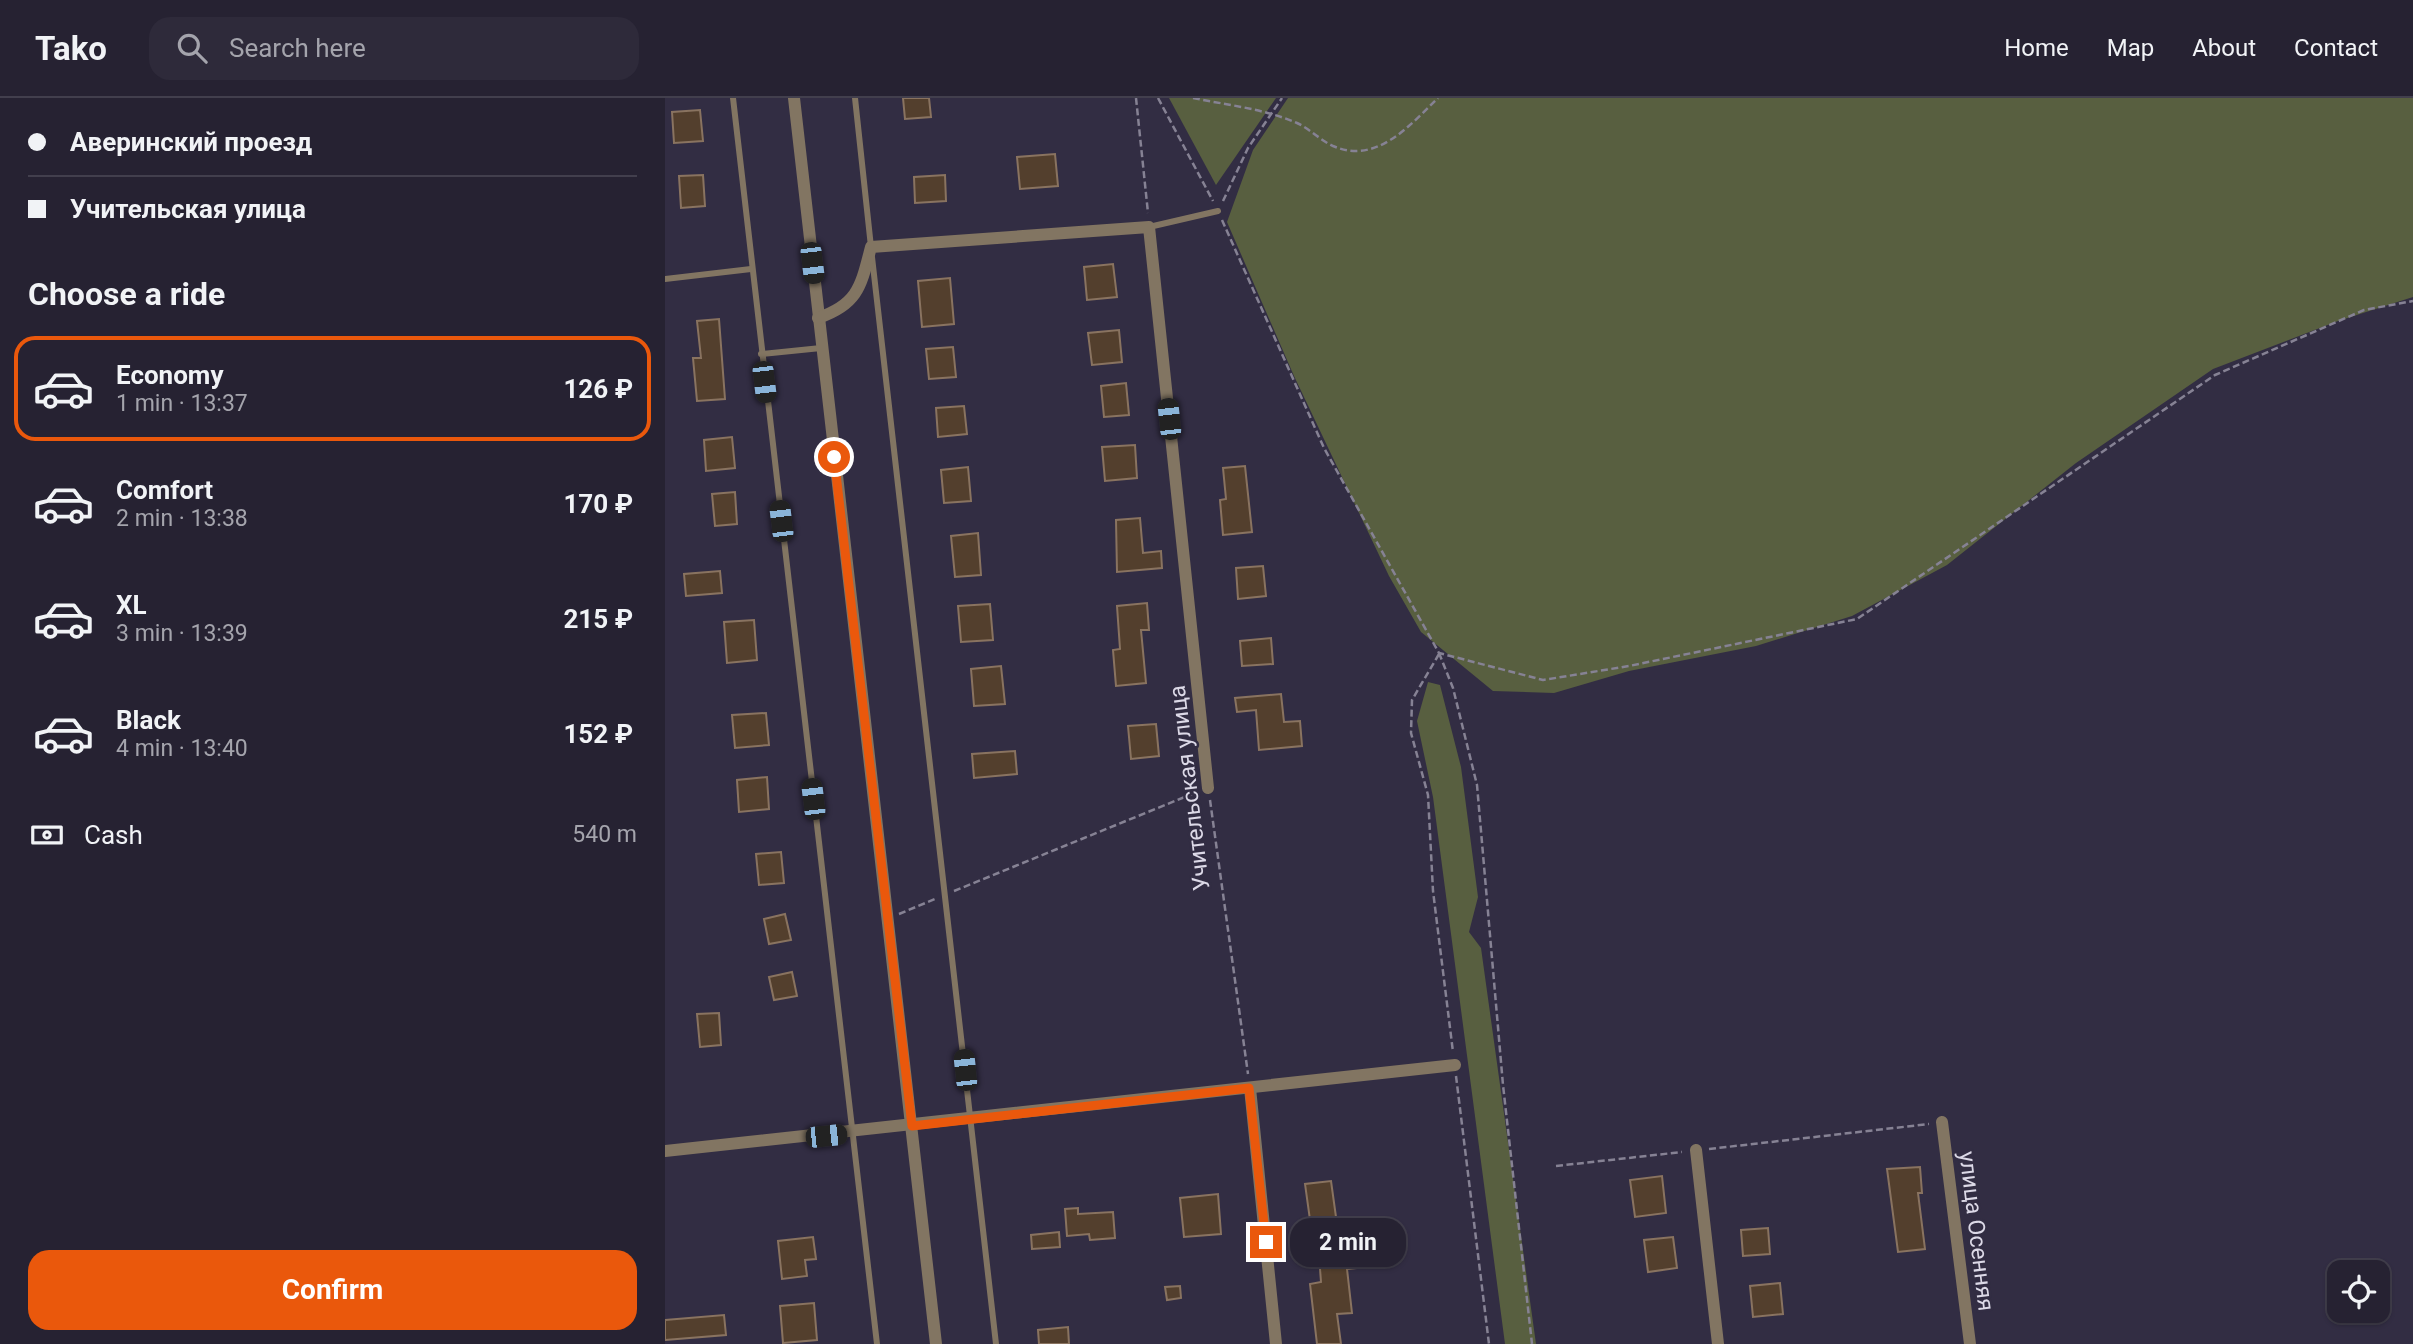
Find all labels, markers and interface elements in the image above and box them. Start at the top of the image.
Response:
search box [149,17,639,80]
text: Tako [35,29,107,68]
icon: search [173,29,211,67]
text: Search here [229,33,366,63]
text: Home [2004,34,2069,62]
text: Map [2107,34,2154,62]
text: About [2192,34,2256,62]
text: Contact [2294,34,2378,62]
text: Аверинский проезд [70,127,312,157]
text: Учительская улица [70,194,306,224]
car [800,241,825,285]
text: Choose a ride [28,275,225,313]
icon: car [32,357,95,420]
text: Economy [116,360,223,390]
car [752,360,777,404]
text: 126 ₽ [563,374,633,404]
text: 1 min · 13:37 [116,390,248,417]
car [1157,397,1182,441]
route start [818,441,850,473]
icon: car [32,472,95,535]
text: Comfort [116,475,213,505]
text: 170 ₽ [563,489,633,519]
car [769,499,794,543]
text: 2 min · 13:38 [116,505,248,532]
icon: car [32,587,95,650]
text: XL [116,590,147,620]
text: 215 ₽ [563,604,633,634]
text: 3 min · 13:39 [116,620,248,647]
street label: Учительская улица [1164,684,1215,892]
icon: car [32,702,95,765]
text: Black [116,705,181,735]
text: 152 ₽ [563,719,633,749]
text: 4 min · 13:40 [116,735,248,762]
car [801,777,826,821]
icon: cash [28,816,66,854]
text: Cash [84,820,143,850]
text: 540 m [572,821,637,848]
car [953,1048,978,1092]
car [805,1123,848,1149]
street label: улица Осенняя [1953,1150,2000,1312]
callout: 2 min [1291,1218,1406,1266]
route end [1250,1226,1282,1258]
text: 2 min [1319,1229,1377,1256]
button: Confirm [28,1250,637,1330]
map controls [2327,1260,2390,1323]
button: locate [2327,1260,2390,1323]

